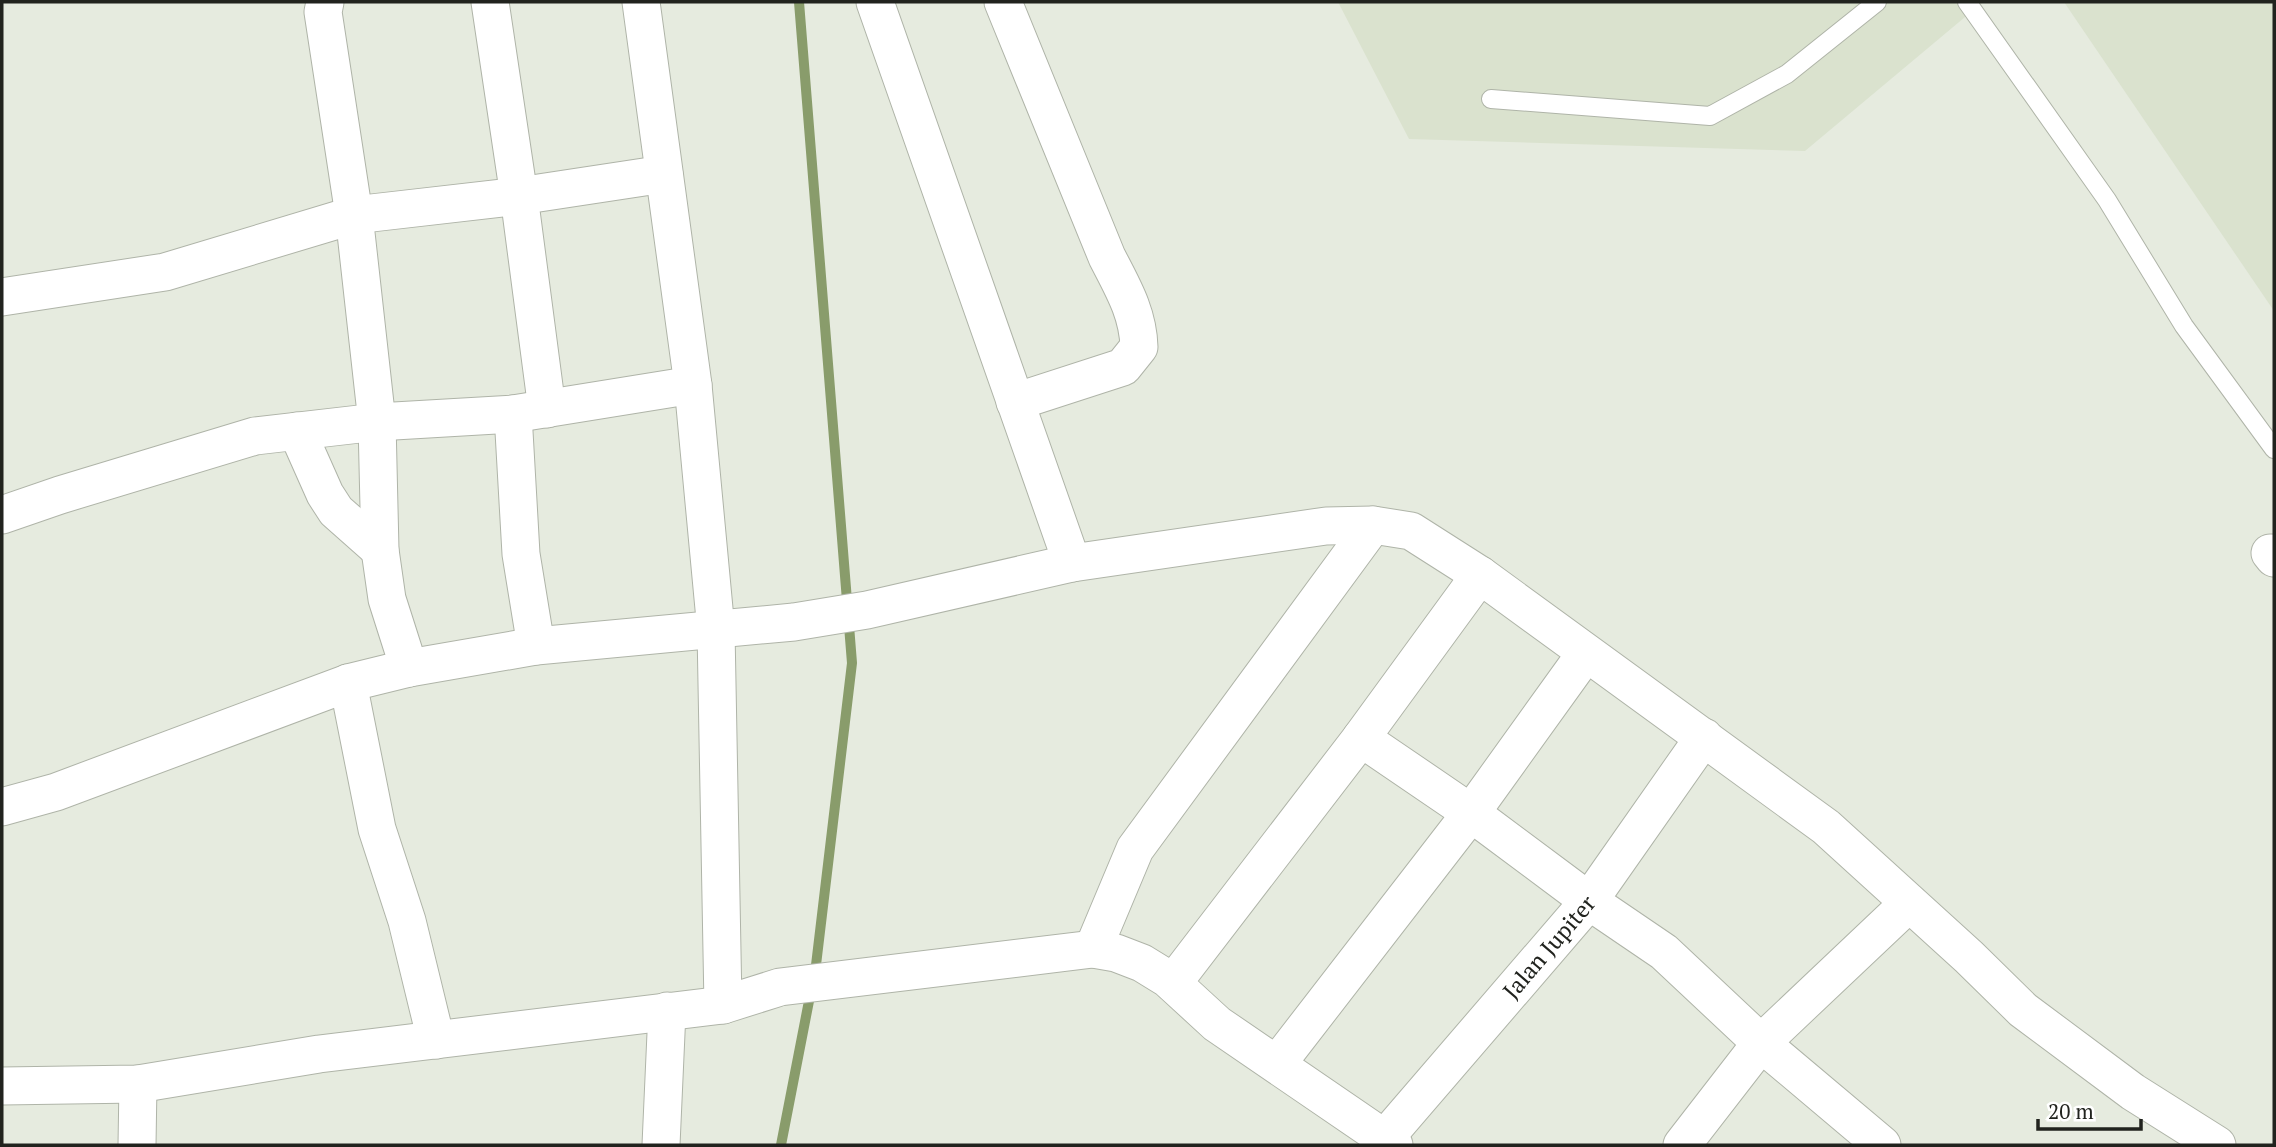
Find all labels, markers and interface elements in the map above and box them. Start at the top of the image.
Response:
street label: Jalan Jupiter [1496,888,1602,1005]
scale bar [2038,1088,2141,1132]
text: 20 m [2048,1097,2094,1125]

